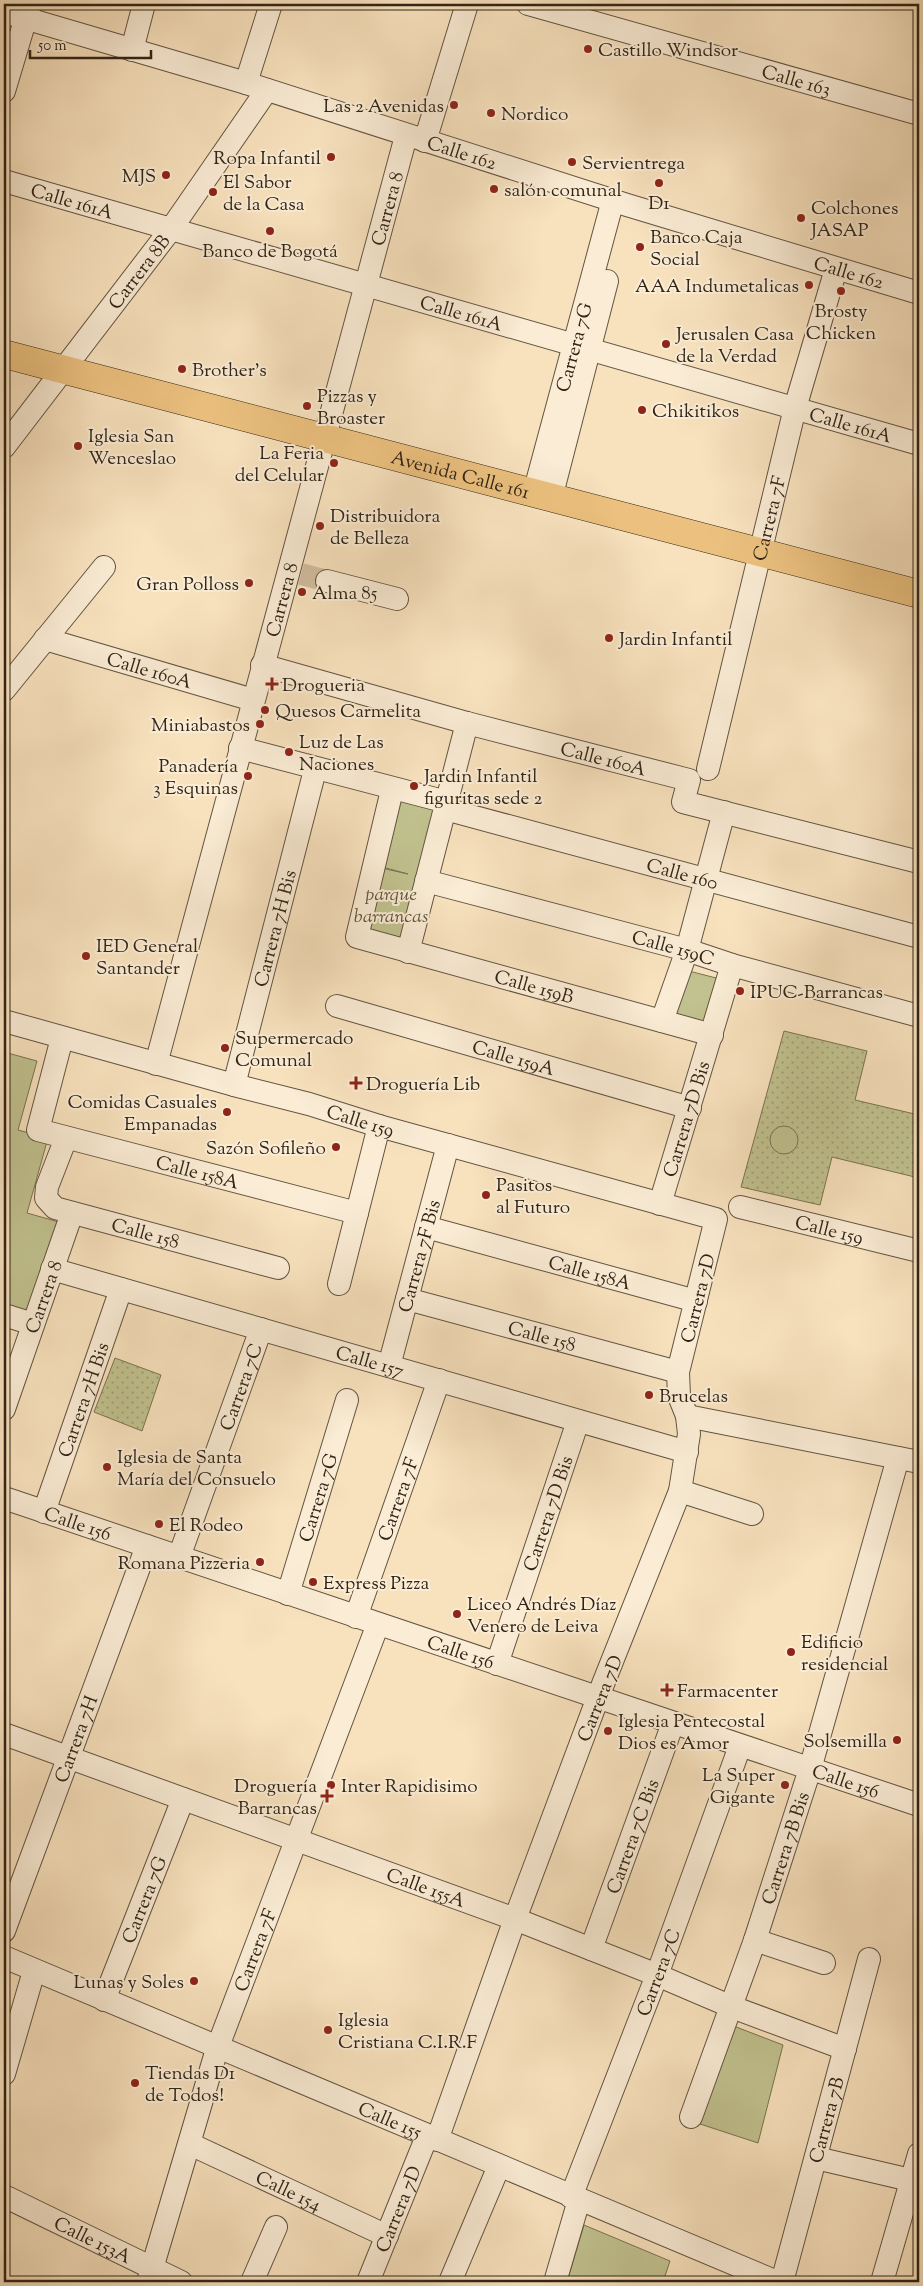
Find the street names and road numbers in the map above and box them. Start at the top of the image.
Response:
street label: Calle 163 [758,59,834,105]
street label: Calle 162 [423,131,500,178]
street label: Carrera 8 [366,169,412,249]
street label: Calle 161A [27,178,117,228]
street label: Carrera 8B [103,230,178,316]
street label: Calle 162 [810,251,887,298]
street label: Calle 161A [416,290,506,340]
street label: Carrera 7G [551,300,601,396]
street label: Calle 161A [806,402,895,452]
street label: Avenida Calle 161 [388,445,533,507]
street label: Carrera 7F [748,473,794,564]
street label: Carrera 8 [261,560,306,641]
street label: Calle 160A [103,647,195,698]
street label: Calle 160A [557,736,649,785]
street label: Calle 160 [643,853,721,898]
street label: Carrera 7H Bis [249,867,305,990]
street label: Calle 159C [628,925,717,974]
street label: Calle 159B [491,965,576,1012]
street label: Calle 159A [469,1035,558,1084]
street label: Carrera 7D Bis [658,1058,718,1181]
street label: Calle 159 [323,1099,397,1145]
street label: Calle 158A [152,1150,242,1198]
street label: Carrera 7F Bis [393,1197,449,1316]
street label: Calle 159 [792,1210,866,1253]
street label: Calle 158 [108,1213,182,1257]
street label: Calle 158A [545,1250,634,1299]
street label: Carrera 7D [675,1251,724,1346]
street label: Carrera 8 [20,1257,71,1338]
street label: Calle 158 [504,1316,579,1360]
street label: Carrera 7H Bis [53,1339,118,1462]
street label: Carrera 7C [214,1340,271,1435]
street label: Calle 157 [332,1340,407,1386]
street label: Carrera 7G [294,1450,346,1546]
street label: Carrera 7D Bis [518,1453,581,1575]
street label: Carrera 7F [373,1454,427,1545]
street label: Calle 156 [40,1501,114,1549]
street label: Calle 156 [423,1630,497,1678]
street label: Carrera 7D [572,1652,631,1746]
street label: Carrera 7H [49,1692,106,1787]
street label: Calle 156 [808,1759,882,1807]
street label: Carrera 7C Bis [601,1776,668,1898]
street label: Carrera 7B Bis [756,1789,818,1909]
street label: Carrera 7G [116,1853,175,1948]
street label: Calle 155A [382,1863,469,1916]
street label: Carrera 7F [229,1905,285,1996]
street label: Carrera 7C [631,1925,689,2021]
street label: Carrera 7B [804,2074,853,2167]
street label: Calle 155 [353,2096,426,2147]
street label: Carrera 7D [370,2162,430,2257]
street label: Calle 154 [250,2165,325,2220]
street label: Calle 153A [49,2211,136,2272]

